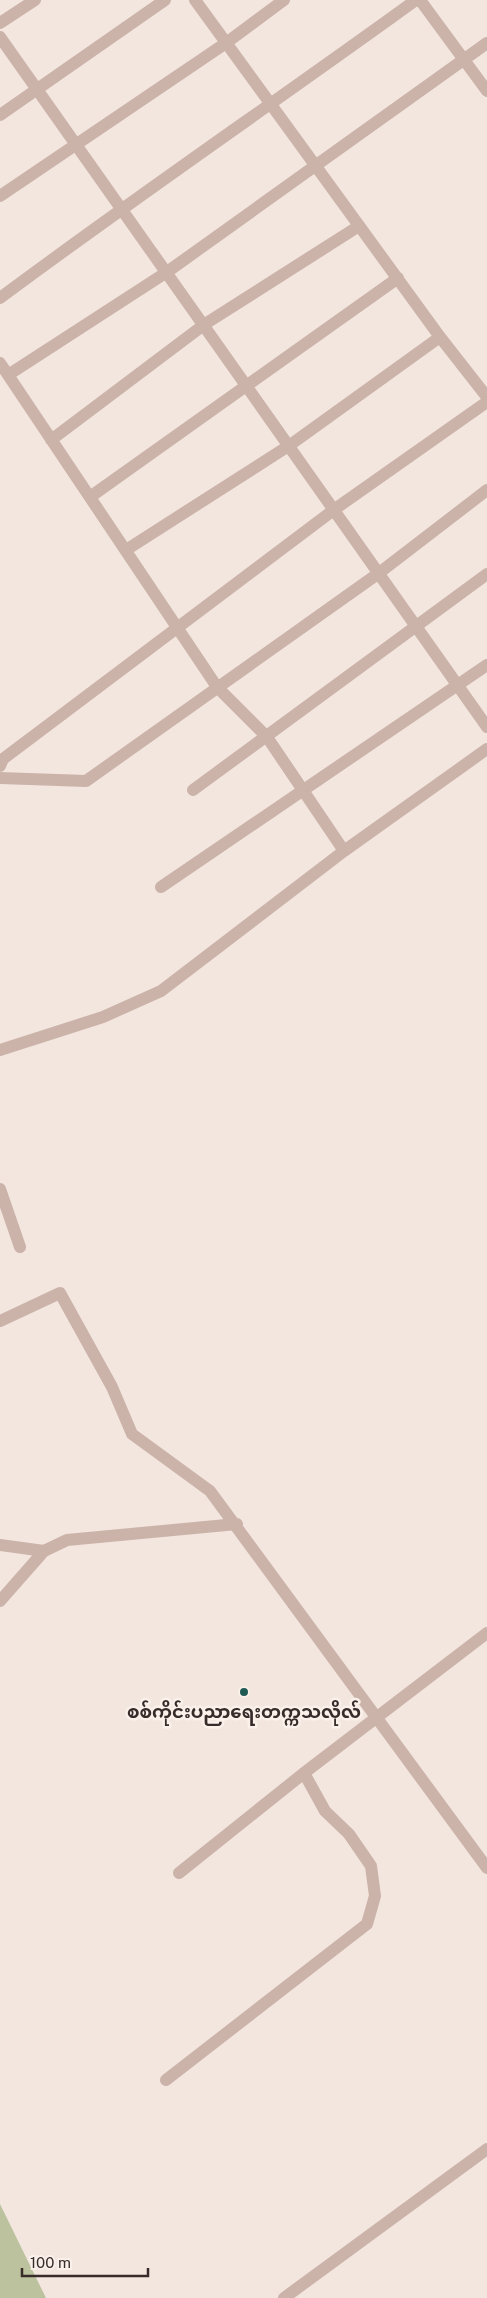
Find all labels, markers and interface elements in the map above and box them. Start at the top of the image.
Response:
marker: စစ်ကိုင်းပညာရေးတက္ကသလိုလ် [238,1686,250,1698]
place label: စစ်ကိုင်းပညာရေးတက္ကသလိုလ် [127,1700,361,1726]
scale bar [22,2246,149,2278]
text: 100 m [30,2254,71,2271]

